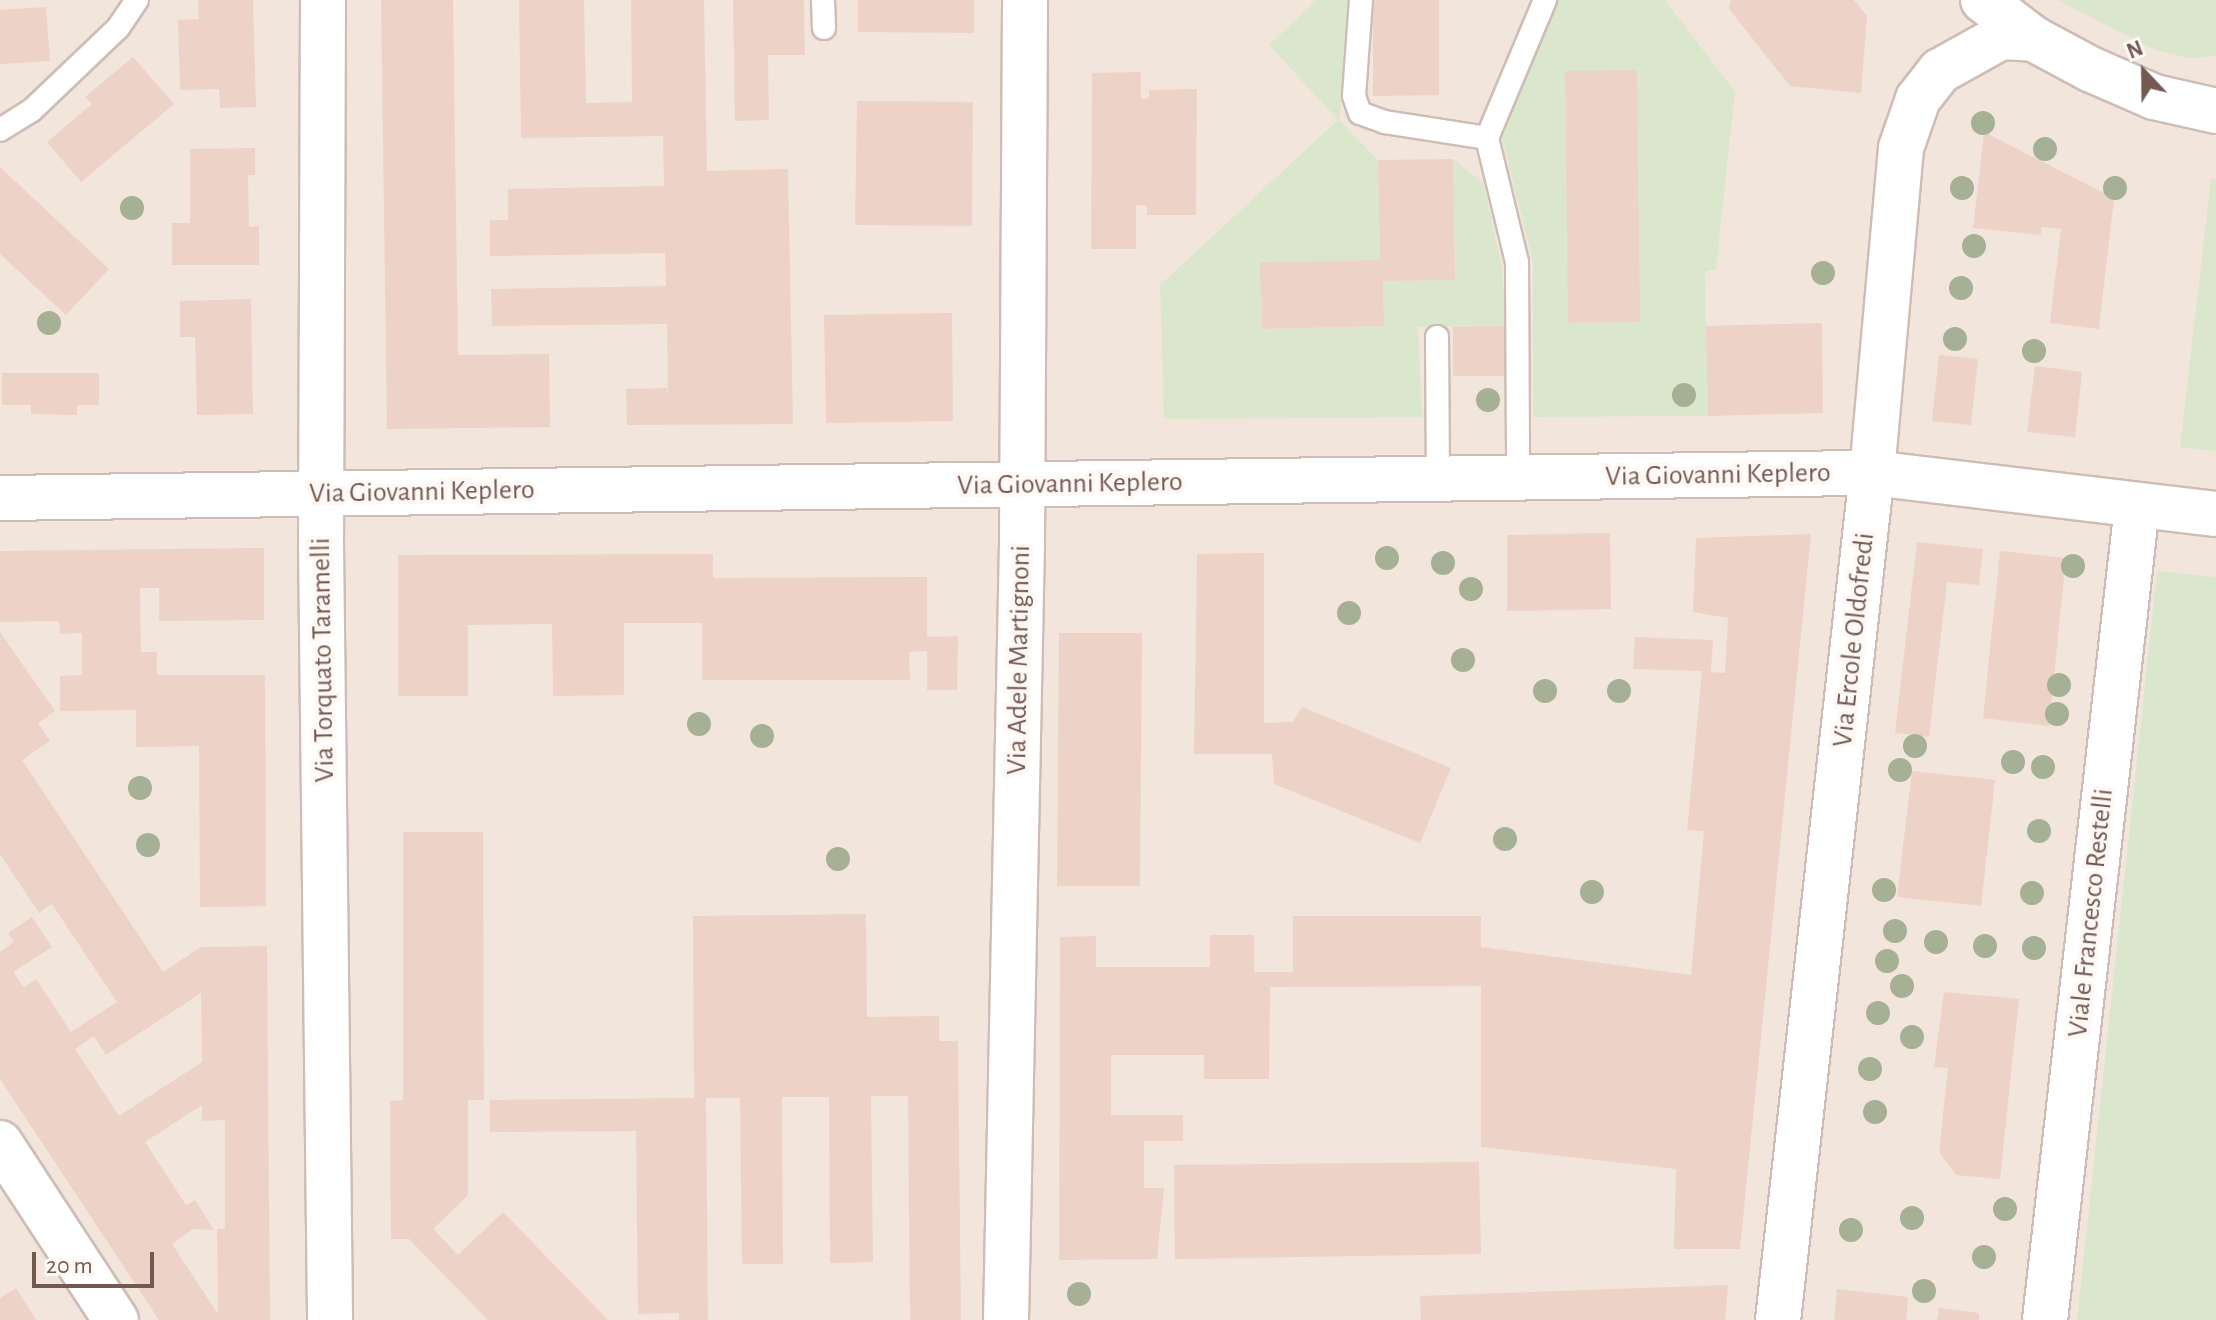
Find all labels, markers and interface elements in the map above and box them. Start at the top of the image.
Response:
north arrow [2104,32,2184,112]
text: N [2124,37,2146,63]
street label: Via Giovanni Keplero [1605,456,1831,494]
street label: Via Giovanni Keplero [957,465,1183,503]
street label: Via Giovanni Keplero [309,473,535,511]
street label: Via Ercole Oldofredi [1826,531,1882,749]
street label: Via Torquato Taramelli [304,537,342,783]
street label: Via Adele Martignoni [1000,545,1038,775]
street label: Viale Francesco Restelli [2061,787,2121,1039]
scale bar [36,1236,158,1286]
text: 20 m [46,1254,93,1278]

